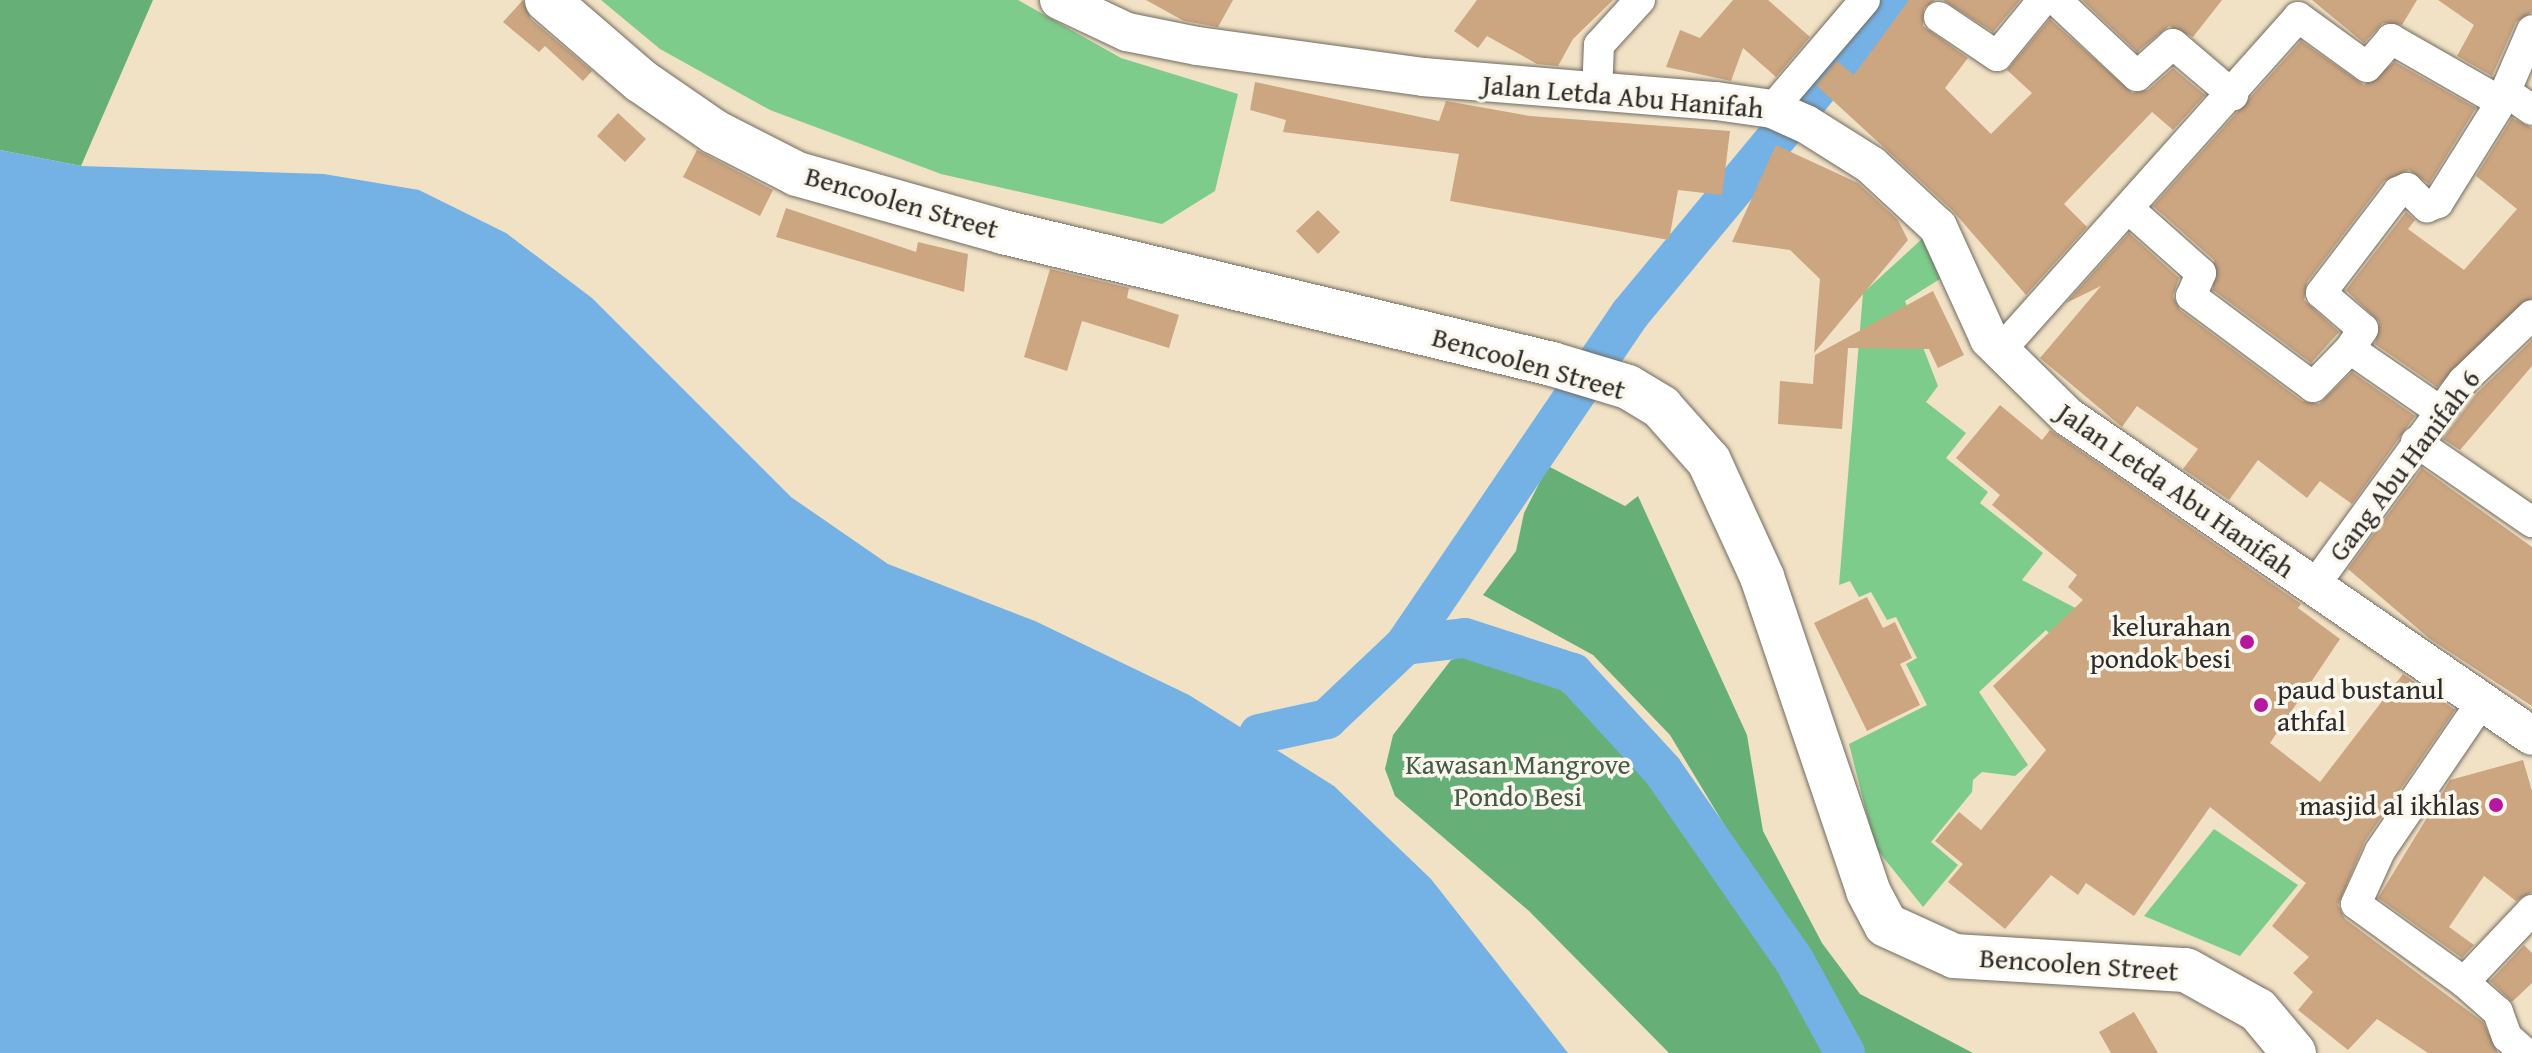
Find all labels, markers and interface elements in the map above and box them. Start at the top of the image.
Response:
street label: Jalan Letda Abu Hanifah [1481,67,1765,125]
street label: Bencoolen Street [802,158,1002,246]
street label: Bencoolen Street [1429,319,1629,407]
street label: Gang Abu Hanifah 6 [2321,363,2487,567]
street label: Jalan Letda Abu Hanifah [2051,395,2301,585]
place label: kelurahan pondok besi [2090,609,2231,675]
marker: kelurahan pondok besi [2238,633,2256,651]
place label: paud bustanul athfal [2277,672,2444,738]
marker: paud bustanul athfal [2252,696,2270,714]
park label: Kawasan Mangrove Pondo Besi [1405,747,1631,813]
place label: masjid al ikhlas [2299,788,2480,822]
marker: masjid al ikhlas [2487,796,2505,814]
street label: Bencoolen Street [1978,940,2180,988]

